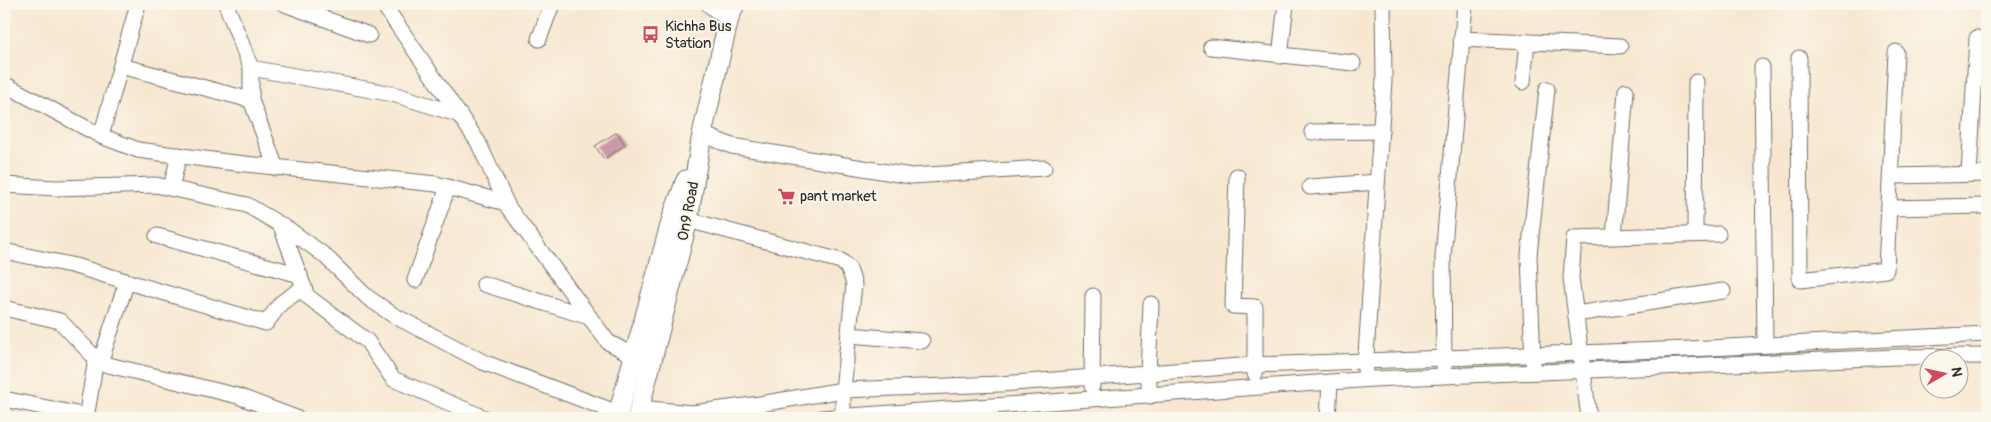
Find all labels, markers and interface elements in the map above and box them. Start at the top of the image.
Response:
place label: Kichha Bus Station [665,17,732,53]
bus stop icon: Kichha Bus Station [641,25,661,45]
street label: On9 Road [673,180,704,242]
supermarket icon: pant market [776,186,796,206]
place label: pant market [800,187,878,206]
north arrow [1918,350,1968,400]
text: N [1947,366,1965,378]

